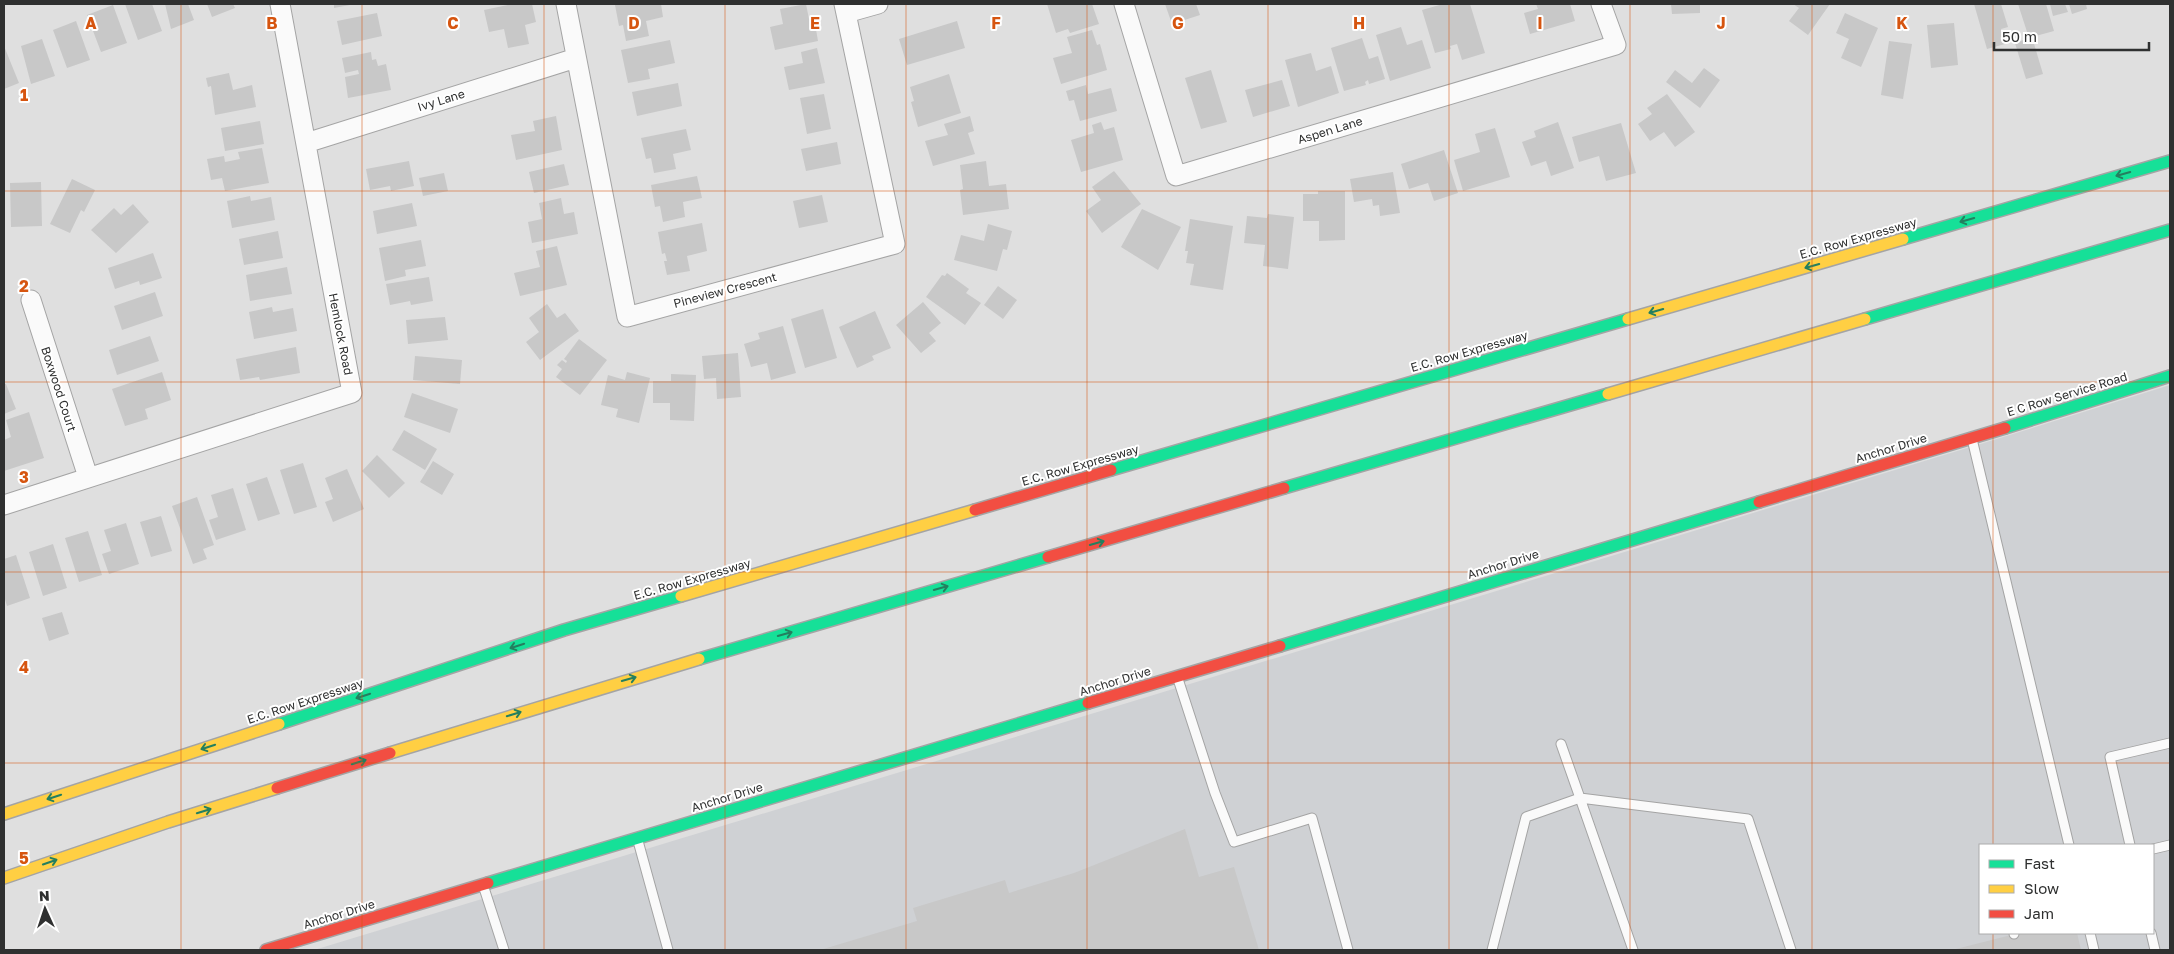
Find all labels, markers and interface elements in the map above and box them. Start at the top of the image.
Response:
text: A [85,13,97,33]
text: B [266,13,278,33]
text: C [447,13,459,33]
text: D [628,13,640,33]
text: E [810,13,820,33]
text: F [991,13,1001,33]
text: G [1172,13,1184,33]
text: H [1353,13,1365,33]
text: I [1537,13,1543,33]
text: J [1716,13,1726,33]
text: K [1896,13,1908,33]
scale bar [1994,20,2149,52]
text: 50 m [2002,27,2037,45]
text: 1 [20,85,28,105]
street label: Ivy Lane [416,86,466,114]
street label: Aspen Lane [1296,113,1364,147]
one-way arrow [2116,170,2132,180]
street label: E.C. Row Expressway [1798,214,1919,262]
one-way arrow [1960,215,1976,225]
one-way arrow [1804,261,1820,271]
street label: Pineview Crescent [672,269,778,311]
text: 2 [19,276,29,296]
street label: Hemlock Road [326,292,356,376]
one-way arrow [1648,307,1664,317]
street label: E.C. Row Expressway [1409,327,1530,375]
street label: Boxwood Court [38,345,80,434]
street label: E C Row Service Road [2005,369,2129,419]
street label: Anchor Drive [1853,430,1929,466]
street label: E.C. Row Expressway [1020,441,1141,489]
text: 3 [19,467,29,487]
one-way arrow [1088,537,1104,547]
street label: Anchor Drive [1465,546,1541,582]
street label: E.C. Row Expressway [632,555,753,603]
one-way arrow [932,583,948,593]
one-way arrow [776,628,792,638]
one-way arrow [510,641,526,651]
text: 4 [19,657,29,677]
street label: Anchor Drive [1077,663,1153,699]
one-way arrow [620,674,636,683]
street label: E.C. Row Expressway [245,675,365,727]
one-way arrow [356,692,371,701]
one-way arrow [506,708,522,718]
one-way arrow [201,742,217,752]
one-way arrow [351,757,367,767]
street label: Anchor Drive [689,779,765,815]
one-way arrow [46,793,62,803]
one-way arrow [196,805,212,815]
legend [1979,844,2154,934]
text: 5 [19,848,29,868]
text: Fast [2024,854,2055,872]
one-way arrow [42,857,57,866]
text: Slow [2024,879,2059,897]
north arrow [20,884,70,934]
text: N [39,887,50,904]
street label: Anchor Drive [301,896,377,932]
text: Jam [2024,904,2054,922]

